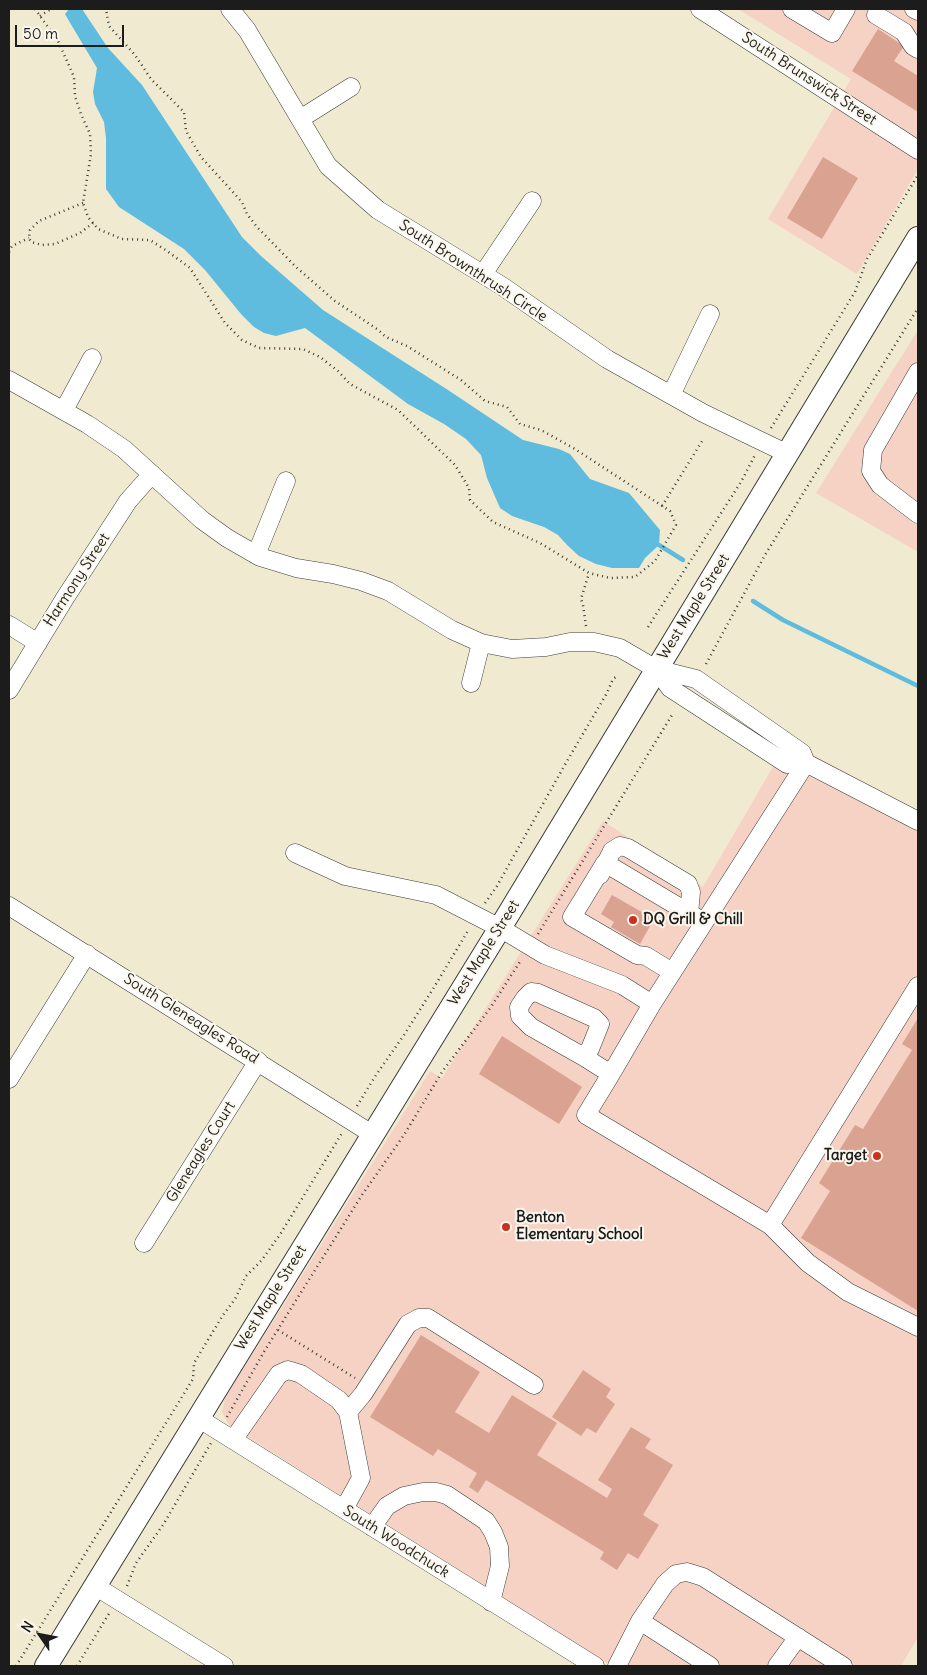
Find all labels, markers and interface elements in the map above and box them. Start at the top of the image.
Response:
scale bar [18,15,126,47]
text: 50 m [23,24,58,43]
street label: South Brunswick Street [738,29,880,129]
street label: South Brownthrush Circle [395,216,551,326]
street label: Harmony Street [40,530,114,630]
street label: West Maple Street [654,551,734,663]
street label: West Maple Street [444,897,524,1009]
place label: DQ Grill & Chill [643,911,743,929]
marker: DQ Grill & Chill [627,914,639,926]
street label: South Gleneagles Road [120,970,262,1068]
street label: Gleneagles Court [163,1098,239,1206]
place label: Target [824,1147,867,1165]
marker: Target [871,1150,883,1162]
place label: Benton Elementary School [516,1209,643,1244]
marker: Benton Elementary School [500,1221,512,1233]
street label: West Maple Street [231,1242,311,1354]
street label: South Woodchuck [340,1502,452,1582]
north arrow [15,1610,65,1660]
text: N [17,1618,38,1636]

